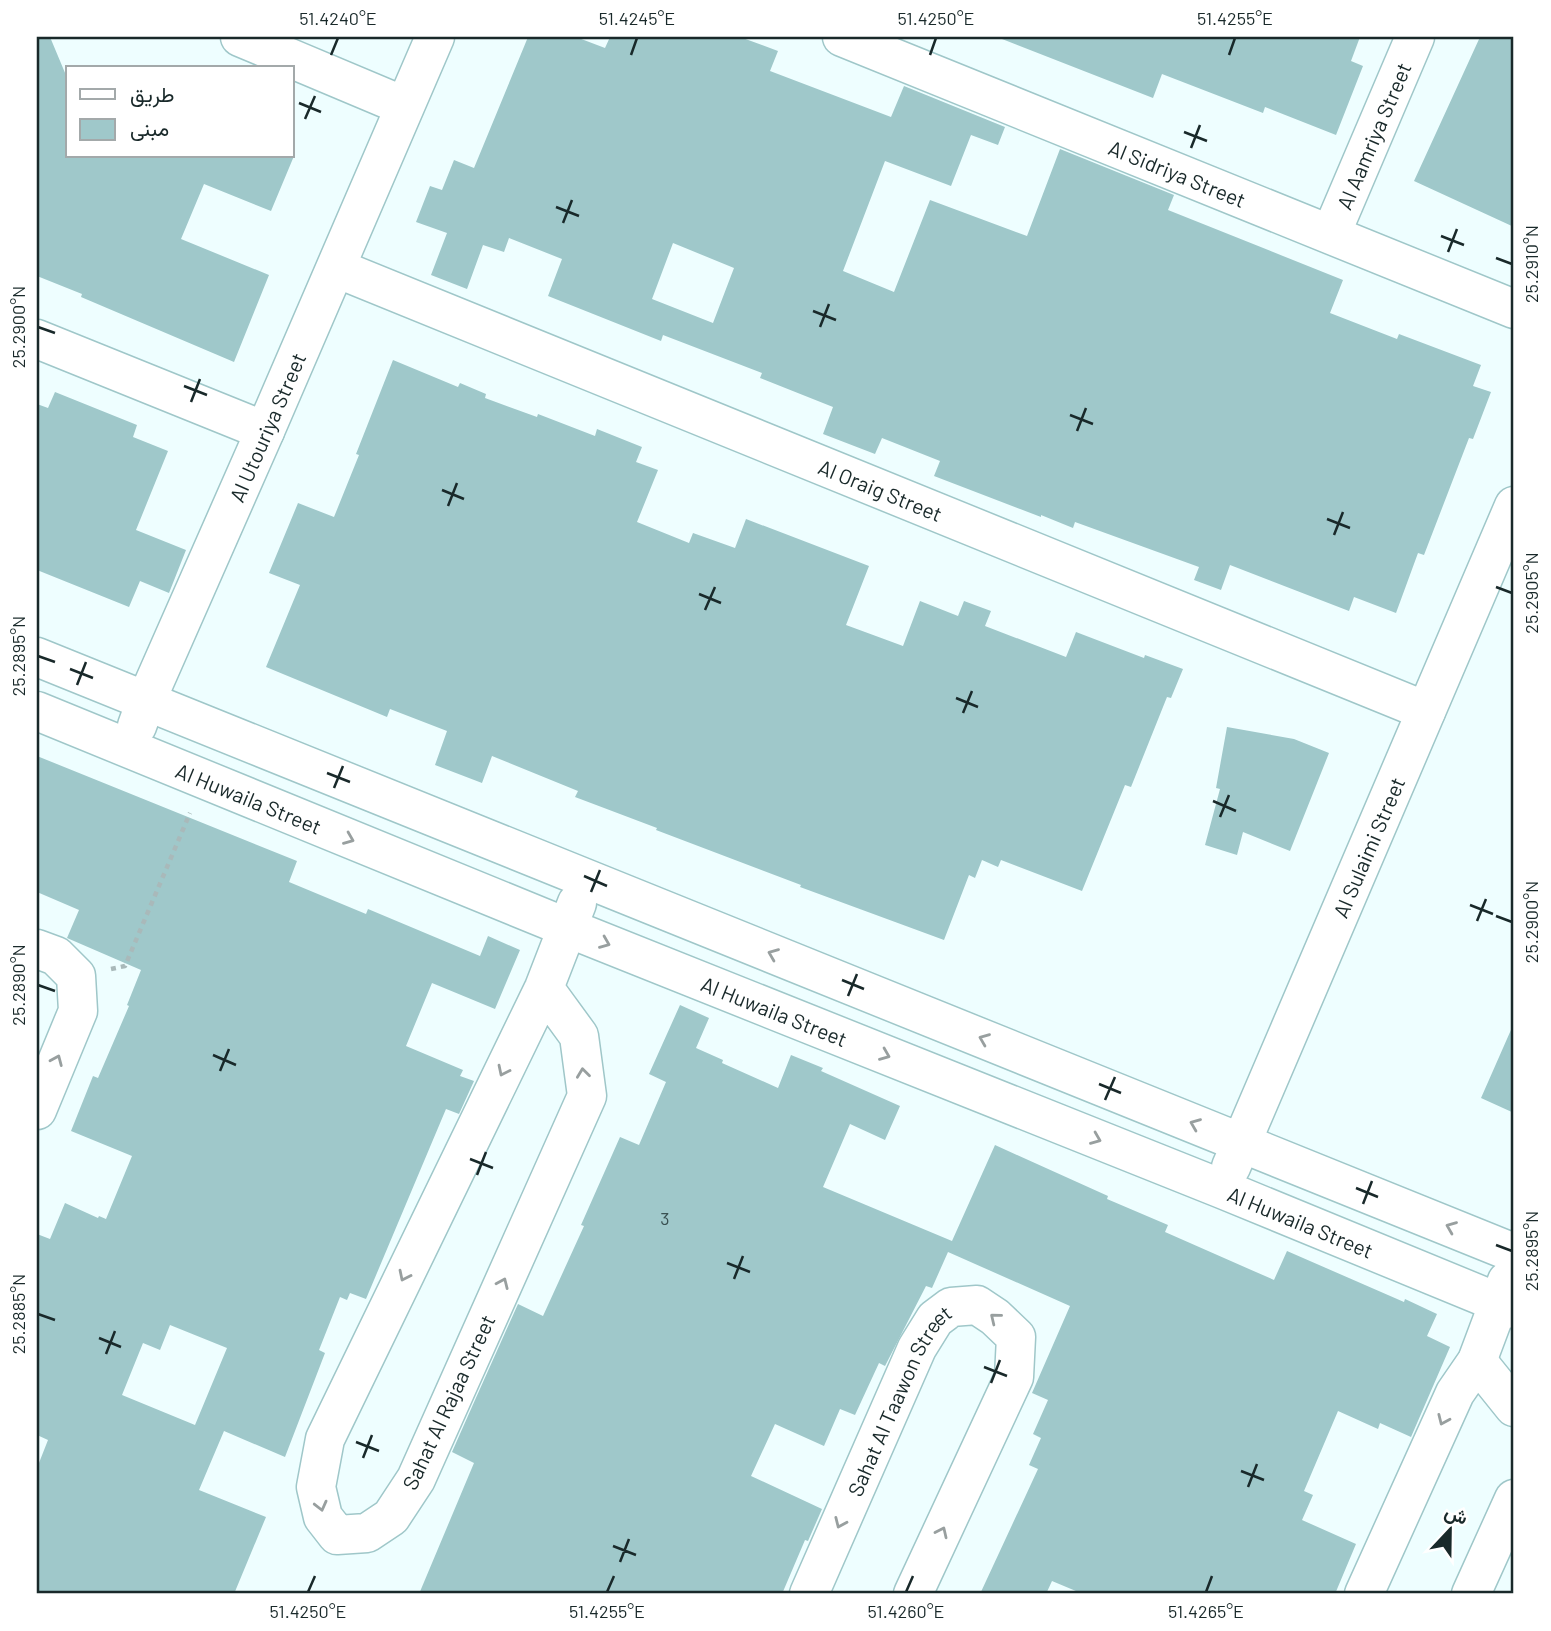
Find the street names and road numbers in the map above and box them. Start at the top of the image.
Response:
street label: Al Aamriya Street [1331,58,1415,213]
street label: Al Sidriya Street [1105,134,1250,212]
street label: Al Utouriya Street [223,348,310,505]
street label: Al Oraig Street [815,453,946,526]
street label: Al Huwaila Street [173,757,325,839]
street label: Al Sulaimi Street [1327,773,1409,921]
street label: Al Huwaila Street [698,970,851,1051]
street label: Al Huwaila Street [1224,1180,1377,1262]
street label: Sahat Al Taawon Street [841,1299,956,1500]
street label: Sahat Al Rajaa Street [396,1310,500,1494]

